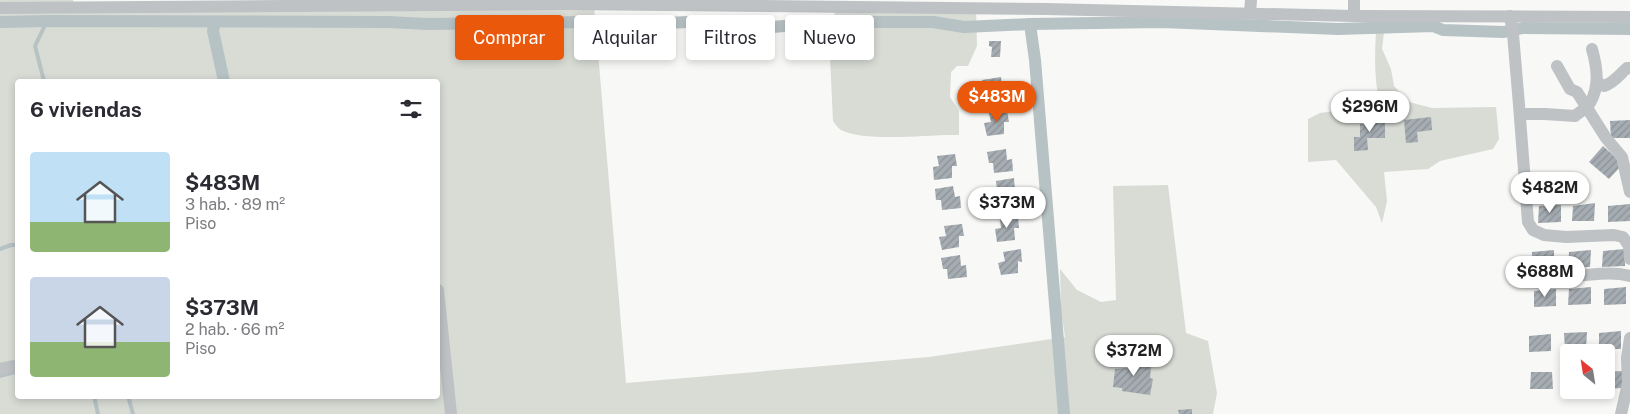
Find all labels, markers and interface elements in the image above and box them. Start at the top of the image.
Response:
chip: Comprar [455,15,564,60]
chip: Alquilar [574,15,676,60]
chip: Filtros [686,15,775,60]
chip: Nuevo [785,15,874,60]
pin: $483M [962,80,1032,123]
text: $483M [968,87,1026,106]
pin: $296M [1335,90,1405,133]
icon: filters [397,95,425,123]
text: 6 viviendas [30,97,142,122]
text: $296M [1342,97,1398,116]
text: $483M [185,170,260,195]
icon: home [70,172,130,232]
pin: $482M [1515,172,1585,214]
text: $482M [1522,178,1578,197]
pin: $373M [972,186,1042,229]
text: $373M [979,193,1035,212]
text: 3 hab. · 89 m² [185,195,285,214]
text: Piso [185,214,216,233]
pin: $688M [1510,256,1580,298]
text: $688M [1516,262,1574,281]
text: $373M [185,295,259,320]
icon: home [70,297,130,357]
text: 2 hab. · 66 m² [185,320,284,339]
pin: $372M [1099,334,1169,377]
text: Piso [185,339,216,358]
text: $372M [1106,341,1162,360]
north arrow [1560,344,1615,399]
map controls [1560,344,1615,399]

